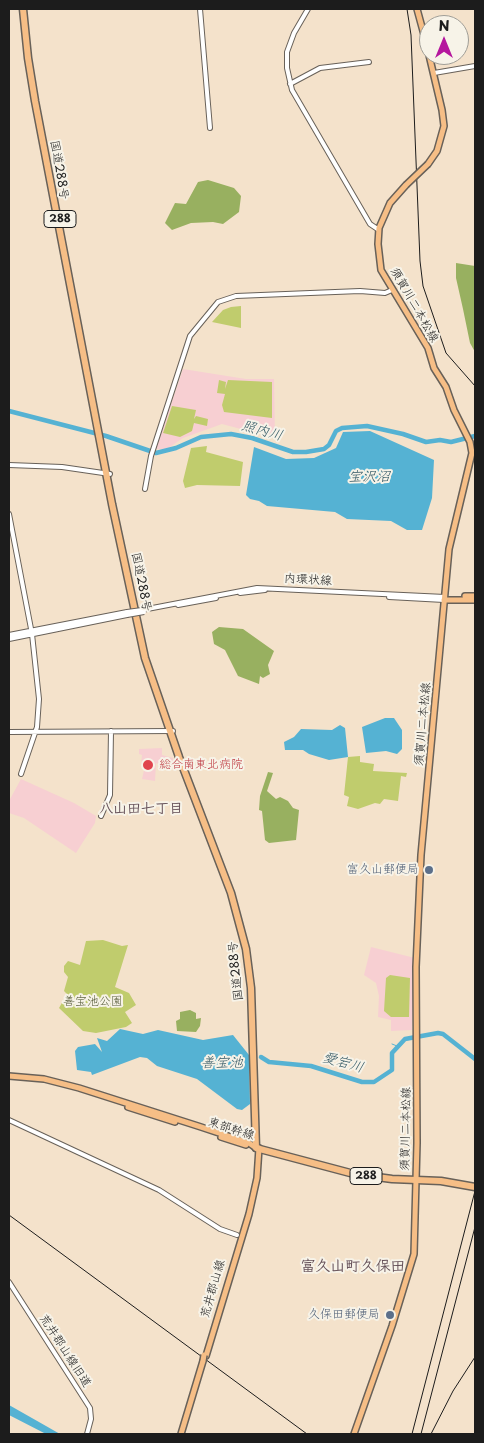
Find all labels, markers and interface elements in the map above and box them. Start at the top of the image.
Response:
north arrow [419,15,469,65]
text: N [438,15,450,36]
street label: 国道288号 [47,139,71,201]
road number: 288 [44,210,76,228]
street label: 須賀川二本松線 [387,265,441,345]
water label: 照内川 [239,417,285,445]
water label: 宝沢沼 [348,469,390,485]
street label: 国道288号 [128,551,154,613]
street label: 内環状線 [284,572,332,588]
street label: 須賀川二本松線 [412,682,434,766]
marker: 総合南東北病院 [141,758,155,772]
place label: 総合南東北病院 [159,758,243,772]
district label: 八山田七丁目 [99,801,183,817]
place label: 富久山郵便局 [347,863,419,877]
marker: 富久山郵便局 [423,864,435,876]
street label: 国道288号 [226,940,246,1002]
park label: 善宝池公園 [63,995,123,1009]
water label: 愛宕川 [320,1049,366,1077]
water label: 善宝池 [201,1055,243,1071]
street label: 須賀川二本松線 [398,1087,414,1171]
street label: 東部幹線 [206,1115,256,1143]
road number: 288 [350,1168,382,1184]
street label: 荒井郡山線 [198,1258,228,1320]
district label: 富久山町久保田 [301,1258,405,1276]
place label: 久保田郵便局 [308,1308,380,1322]
marker: 久保田郵便局 [384,1309,396,1321]
street label: 荒井郡山線旧道 [36,1312,94,1390]

